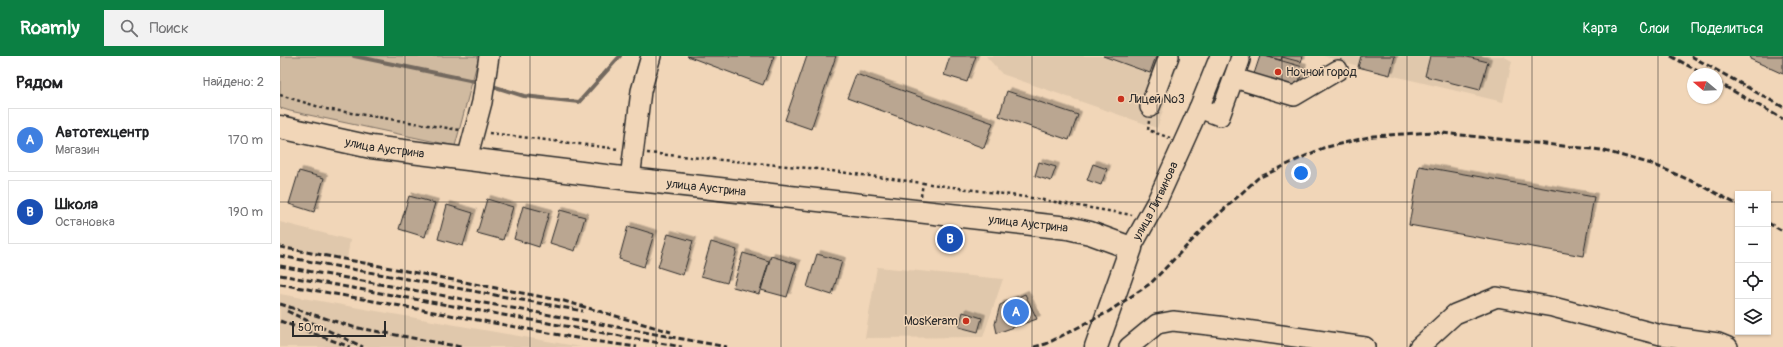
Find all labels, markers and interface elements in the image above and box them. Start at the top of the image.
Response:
search box [104,10,384,46]
text: Roamly [20,16,80,40]
icon: search [118,17,140,39]
text: Поиск [150,19,189,38]
text: Карта [1583,20,1617,37]
text: Слои [1639,20,1669,37]
text: Поделиться [1691,20,1763,37]
place label: Ночной город [1286,65,1358,80]
marker: Ночной город [1273,67,1283,77]
north arrow [1687,68,1723,104]
text: Рядом [16,72,63,93]
text: Найдено: 2 [202,74,264,90]
place label: Лицей №3 [1128,92,1185,107]
marker: Лицей №3 [1116,94,1126,104]
text: Автотехцентр [55,123,149,142]
text: A [26,132,34,148]
text: 170 m [228,132,263,148]
street label: улица Аустрина [343,134,426,162]
text: Магазин [55,142,99,158]
street label: улица Литвинова [1129,159,1182,244]
your location [1291,163,1311,183]
street label: улица Аустрина [665,176,747,200]
map controls [1735,191,1771,335]
button: + [1735,191,1771,227]
text: Школа [55,195,98,214]
text: B [26,204,34,220]
text: 190 m [228,204,263,220]
street label: улица Аустрина [987,212,1069,236]
text: Остановка [55,214,115,230]
pin: B [937,224,963,254]
button: − [1735,227,1771,263]
button: locate [1735,263,1771,299]
pin: A [1003,297,1029,327]
button: layers [1735,299,1771,335]
place label: MosKeram [904,314,958,329]
marker: MosKeram [961,316,971,326]
scale bar [292,319,386,338]
text: 50 m [298,321,324,334]

